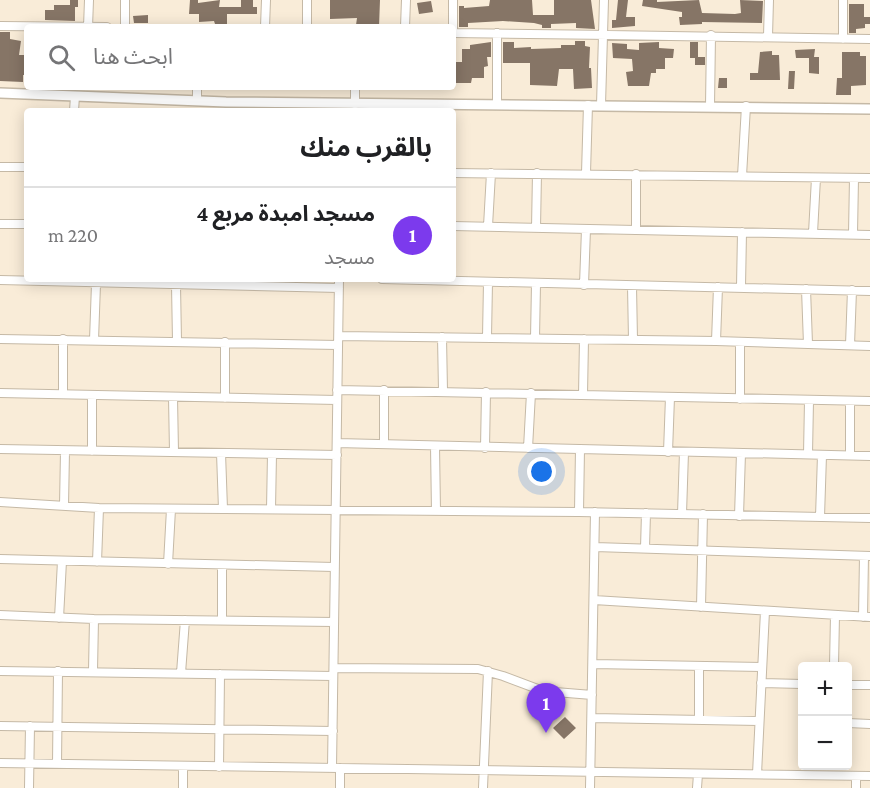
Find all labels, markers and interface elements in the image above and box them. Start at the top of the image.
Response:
search box [24,24,456,90]
icon: search [45,41,78,74]
text: ابحث هنا [93,44,173,69]
text: بالقرب منك [300,133,432,162]
text: مسجد امبدة مربع 4 [197,201,375,226]
text: 220 m [48,224,98,246]
text: 1 [409,224,416,246]
text: مسجد [324,246,375,268]
your location [527,457,556,486]
map controls [798,662,852,770]
button: + [798,662,852,716]
pin: 1 [526,684,566,733]
button: − [798,716,852,770]

